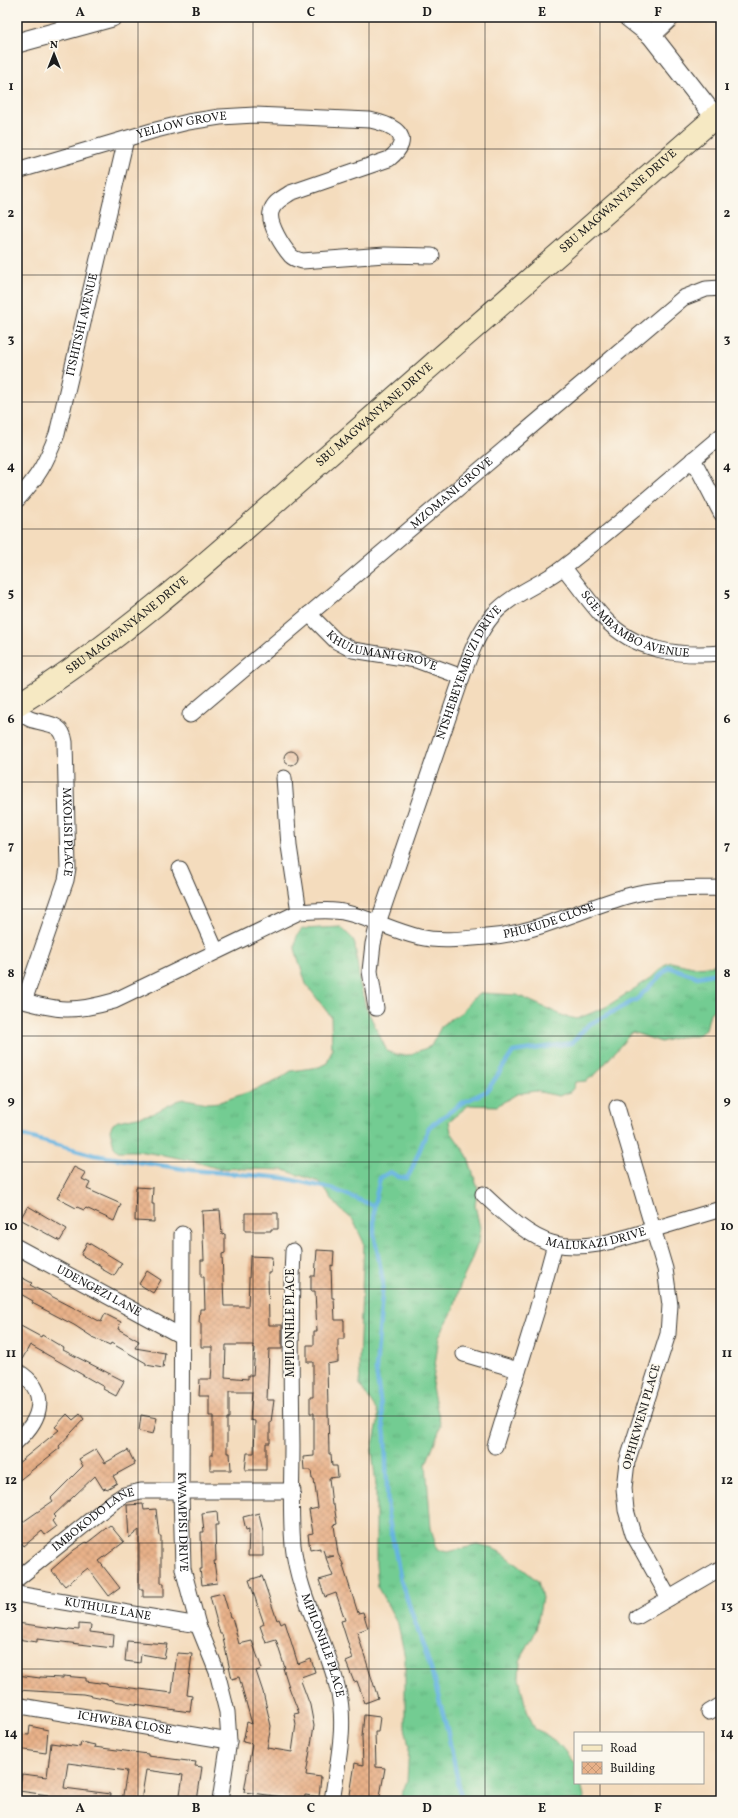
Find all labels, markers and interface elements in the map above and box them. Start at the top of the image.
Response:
text: A [75,4,85,22]
text: B [192,4,201,22]
text: C [307,4,315,22]
text: D [422,4,432,22]
text: E [538,4,546,22]
text: F [654,4,662,22]
north arrow [34,34,74,74]
text: N [50,38,58,53]
text: 1 [8,78,14,96]
text: 1 [724,78,730,96]
street label: YELLOW GROVE [135,109,227,143]
street label: SBU MAGWANYANE DRIVE [556,146,680,257]
text: 2 [8,205,15,223]
text: 2 [724,205,731,223]
street label: ITSHITSHI AVENUE [63,272,102,378]
text: 3 [8,331,15,349]
text: 3 [724,331,731,349]
street label: SBU MAGWANYANE DRIVE [313,359,437,471]
street label: MZOMANI GROVE [407,454,497,533]
text: 4 [7,458,15,476]
text: 4 [723,458,731,476]
street label: SBU MAGWANYANE DRIVE [63,573,192,678]
text: 5 [8,585,14,603]
text: 5 [724,585,730,603]
street label: SGE MBAMBO AVENUE [577,588,690,662]
street label: NTSHEBEYEMBUZI DRIVE [433,602,505,742]
street label: KHULUMANI GROVE [322,627,439,675]
text: 6 [7,711,15,729]
text: 6 [723,711,731,729]
street label: MXOLISI PLACE [58,787,76,878]
text: 7 [8,838,14,856]
text: 7 [724,838,730,856]
street label: PHUKUDE CLOSE [502,899,597,943]
text: 8 [7,965,15,983]
text: 8 [723,965,731,983]
text: 9 [7,1092,15,1110]
text: 9 [723,1092,731,1110]
text: 10 [4,1218,18,1236]
text: 10 [720,1218,734,1236]
street label: MALUKAZI DRIVE [544,1224,648,1254]
street label: UDENGEZI LANE [53,1262,144,1321]
street label: MPILONHLE PLACE [283,1268,299,1378]
text: 11 [6,1345,16,1363]
text: 11 [722,1345,732,1363]
street label: OPHIKWENI PLACE [619,1362,665,1472]
text: 12 [5,1472,17,1490]
street label: KWAMPISI DRIVE [173,1472,191,1572]
text: 12 [721,1472,733,1490]
street label: IMBOKODO LANE [49,1485,136,1556]
street label: MPILONHLE PLACE [297,1591,347,1699]
street label: KUTHULE LANE [63,1594,152,1625]
text: 13 [5,1598,17,1616]
text: 13 [721,1598,733,1616]
street label: ICHWEBA CLOSE [76,1708,173,1739]
text: 14 [4,1725,18,1743]
text: 14 [720,1725,734,1743]
legend [574,1732,704,1784]
text: Road [610,1741,637,1757]
text: Building [610,1761,655,1777]
text: A [75,1800,85,1818]
text: B [192,1800,201,1818]
text: C [307,1800,315,1818]
text: D [422,1800,432,1818]
text: E [538,1800,546,1818]
text: F [654,1800,662,1818]

